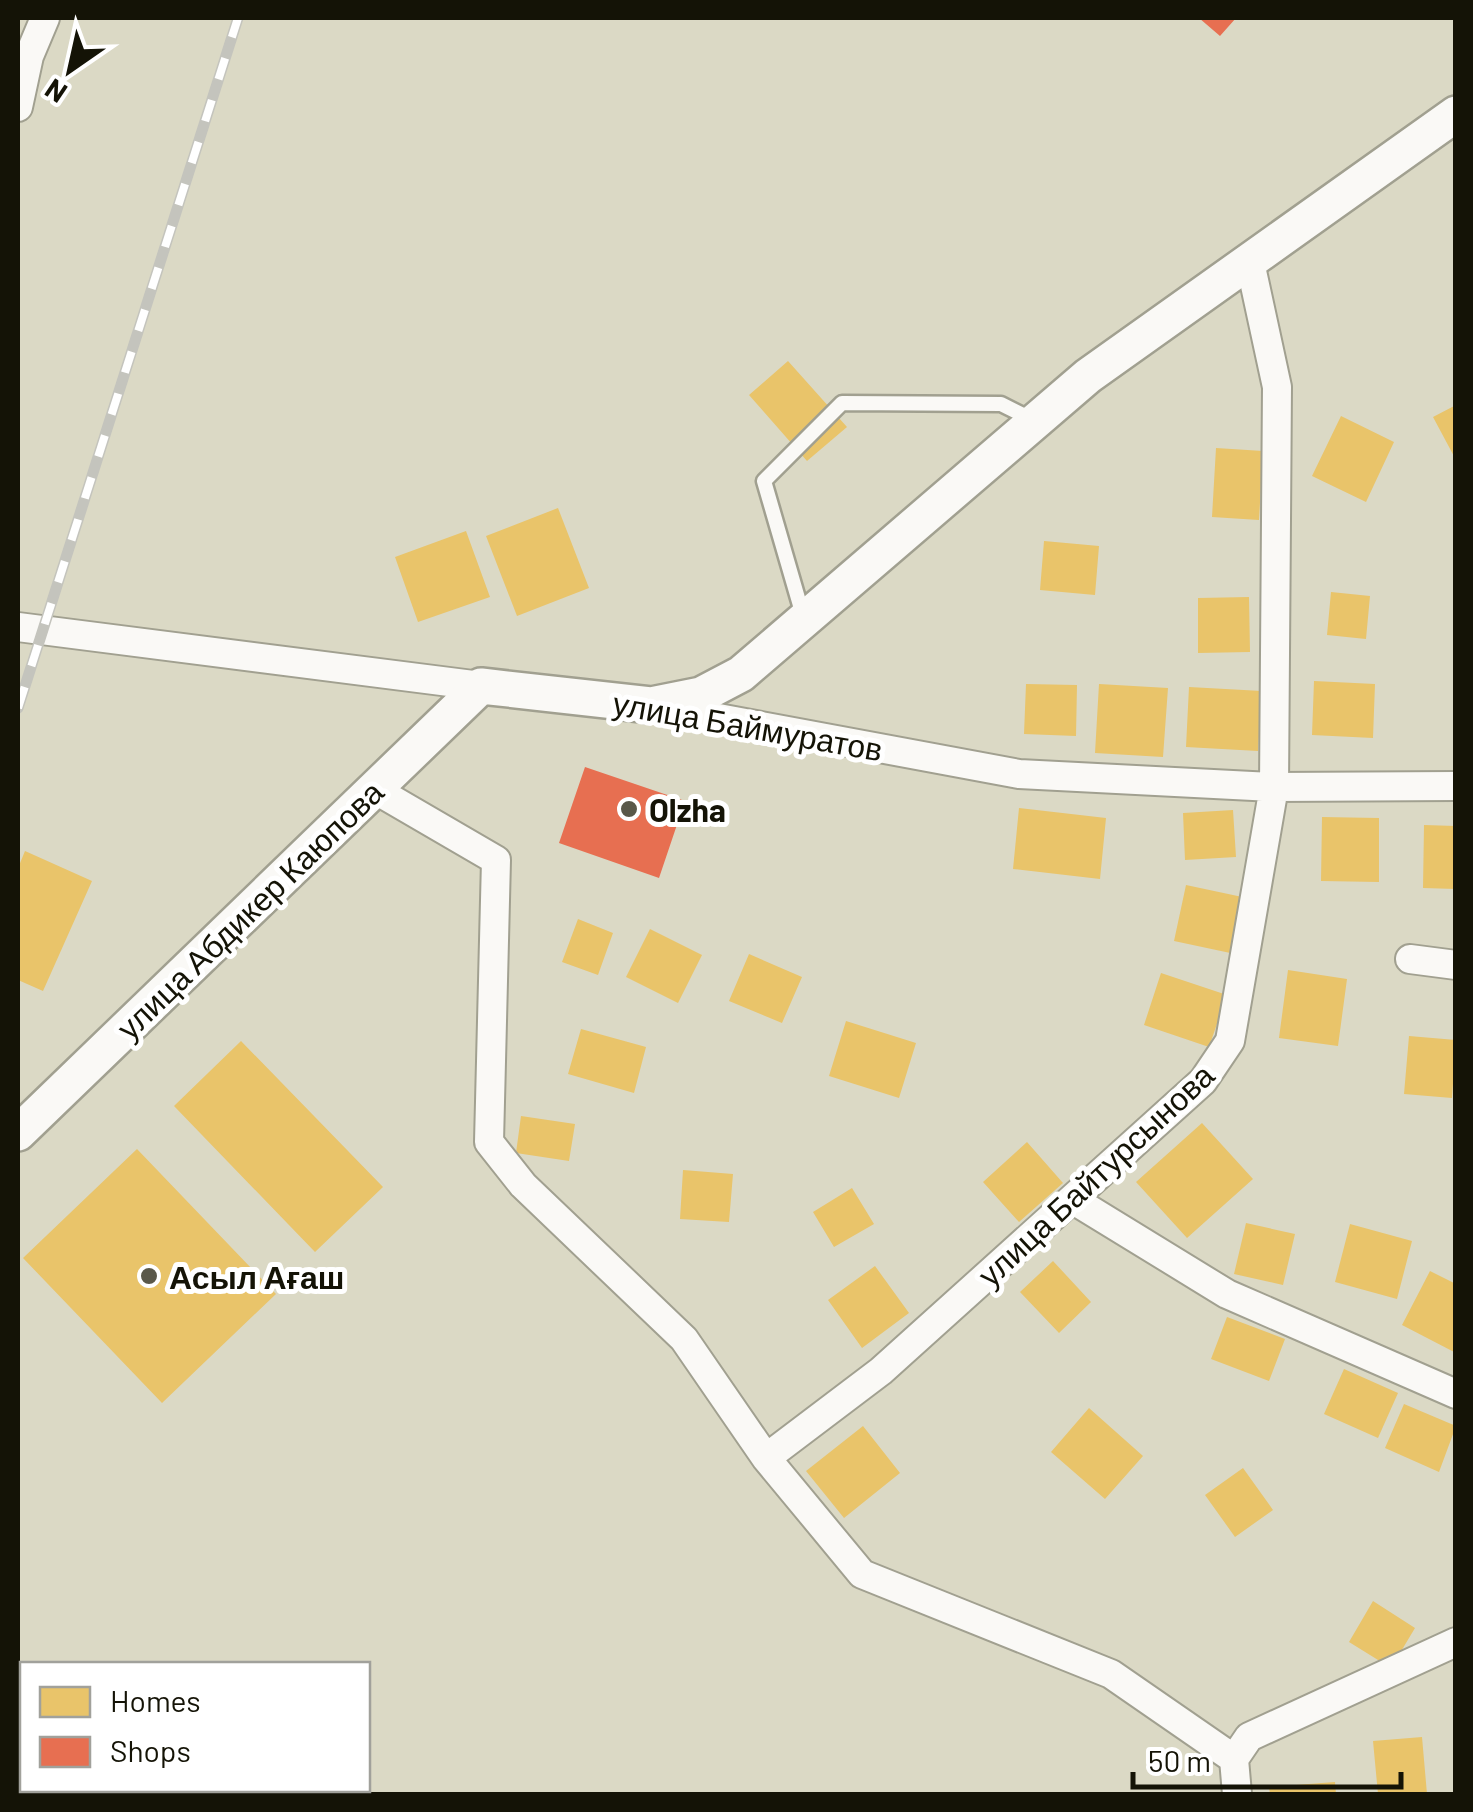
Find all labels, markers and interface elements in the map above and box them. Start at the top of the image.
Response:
north arrow [20,20,120,120]
text: N [38,72,73,111]
street label: улица Баймуратов [610,683,886,768]
street label: улица Абдикер Каюпова [108,772,391,1047]
place label: Olzha [649,790,726,828]
marker: Olzha [618,798,640,820]
street label: улица Байтурсынова [969,1055,1222,1294]
place label: Асыл Ағаш [169,1257,344,1295]
marker: Асыл Ағаш [138,1265,160,1287]
legend [20,1662,370,1792]
text: Homes [110,1682,201,1718]
scale bar [1133,1727,1400,1789]
text: Shops [110,1732,191,1768]
text: 50 m [1148,1742,1211,1778]

